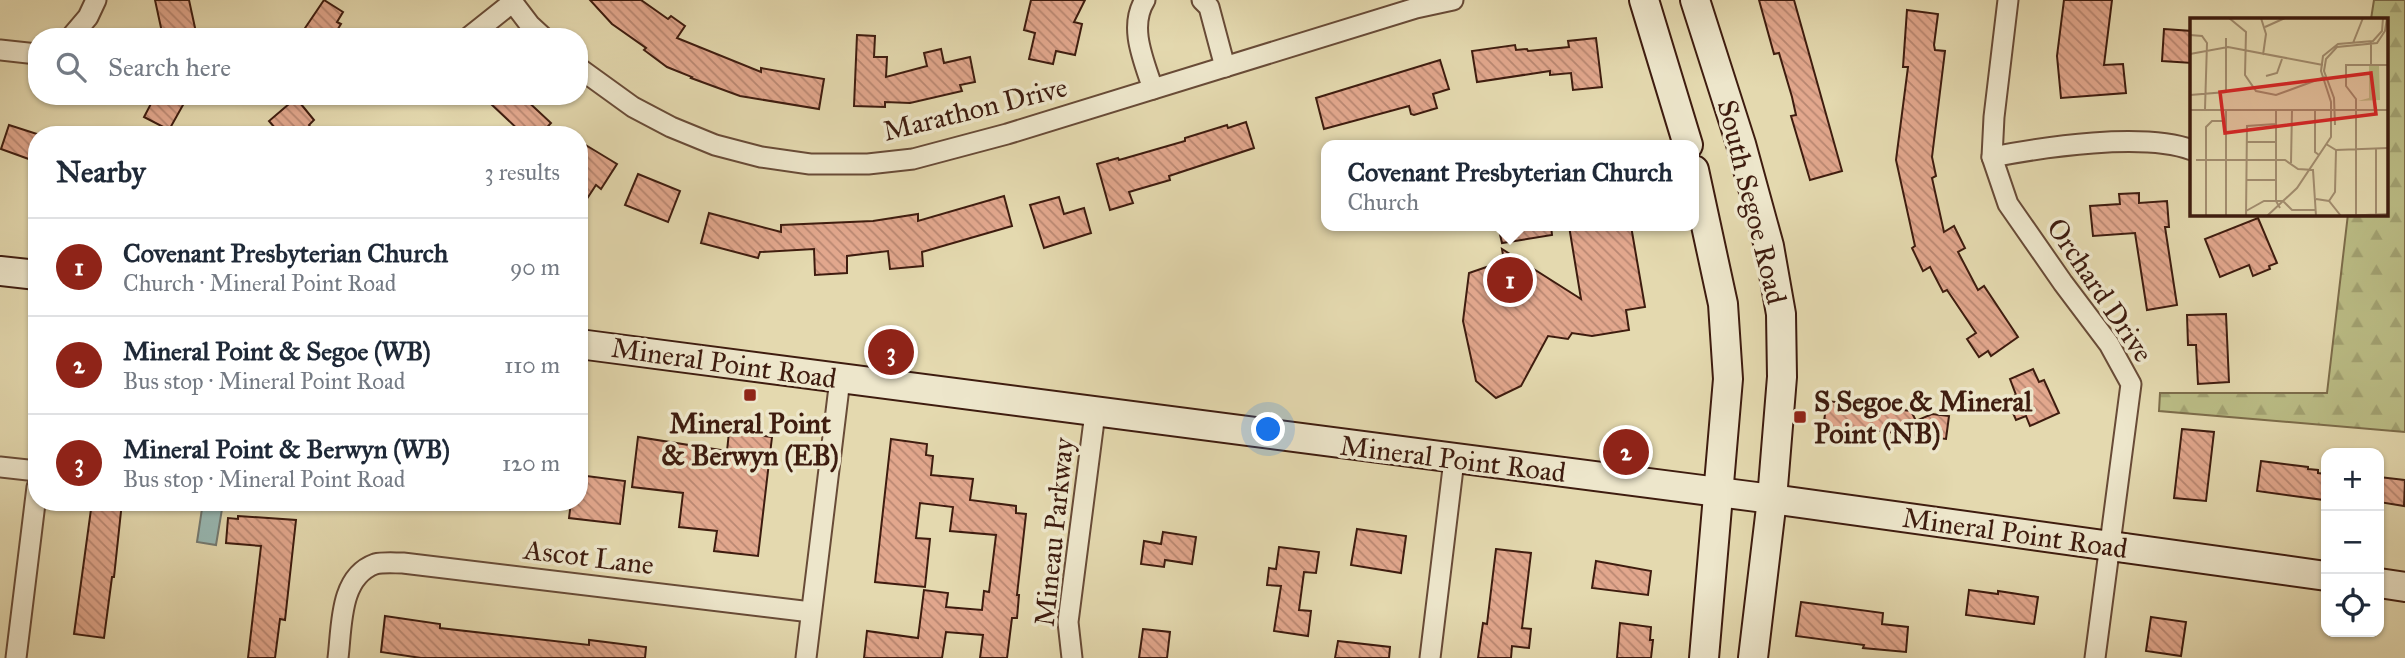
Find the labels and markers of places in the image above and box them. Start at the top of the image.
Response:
pin: 1 [1487,254,1533,306]
pin: 3 [868,326,914,378]
place label: S Segoe & Mineral Point (NB) [1814,384,2032,451]
marker: Mineral Point & Berwyn (EB) [742,387,758,403]
place label: Mineral Point & Berwyn (EB) [661,406,839,473]
marker: S Segoe & Mineral Point (NB) [1792,409,1808,425]
pin: 2 [1603,426,1649,478]

